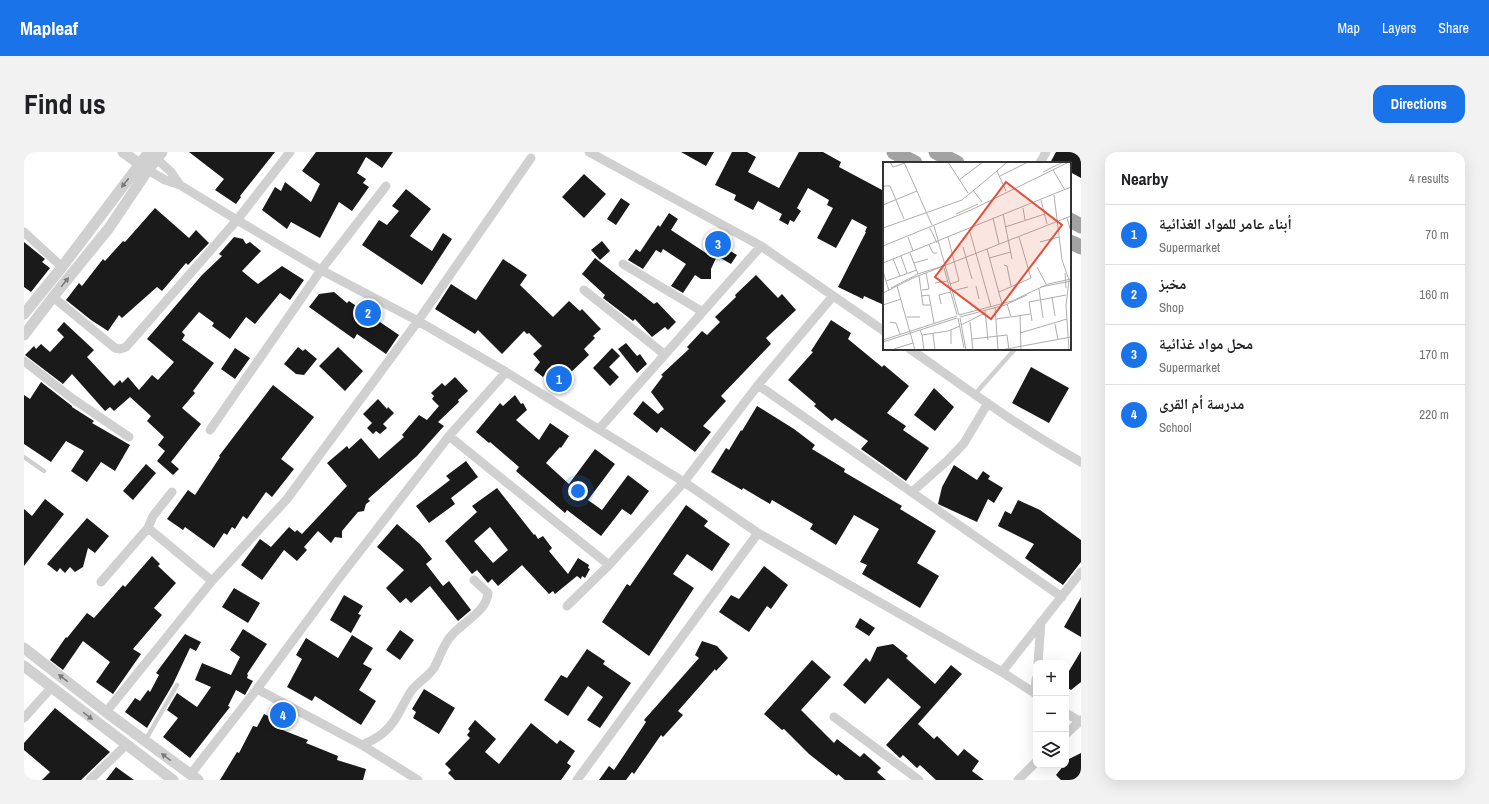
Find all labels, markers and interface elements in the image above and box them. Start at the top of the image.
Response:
text: Mapleaf [20,15,78,41]
text: Map [1338,19,1360,37]
text: Layers [1382,19,1416,37]
text: Share [1438,19,1469,37]
text: Find us [24,85,106,123]
button: Directions [1373,85,1465,123]
inset map [883,162,1071,350]
text: Nearby [1121,167,1168,190]
text: 4 results [1409,170,1449,187]
one-way arrow [120,177,129,188]
text: أبناء عامر للمواد الغذائية [1159,213,1292,234]
text: 1 [1131,226,1137,243]
text: 70 m [1425,226,1449,243]
pin: 3 [705,229,731,259]
text: Supermarket [1159,239,1220,256]
text: مخبز [1159,273,1186,294]
one-way arrow [61,277,70,288]
text: 2 [1131,286,1137,303]
text: 160 m [1419,286,1449,303]
pin: 2 [355,298,381,328]
text: Shop [1159,299,1184,316]
text: محل مواد غذائية [1159,333,1253,354]
text: 3 [1131,346,1137,363]
text: 170 m [1419,346,1449,363]
text: Supermarket [1159,359,1220,376]
pin: 1 [546,364,572,394]
text: مدرسة أم القرى [1159,393,1244,414]
text: 4 [1131,406,1137,423]
text: 220 m [1419,406,1449,423]
text: School [1159,419,1192,436]
your location [568,481,588,501]
map controls [1033,660,1069,768]
button: + [1033,660,1069,696]
one-way arrow [57,674,68,683]
button: − [1033,696,1069,732]
pin: 4 [270,700,296,730]
one-way arrow [83,711,94,720]
button: layers [1033,732,1069,768]
one-way arrow [161,753,172,761]

